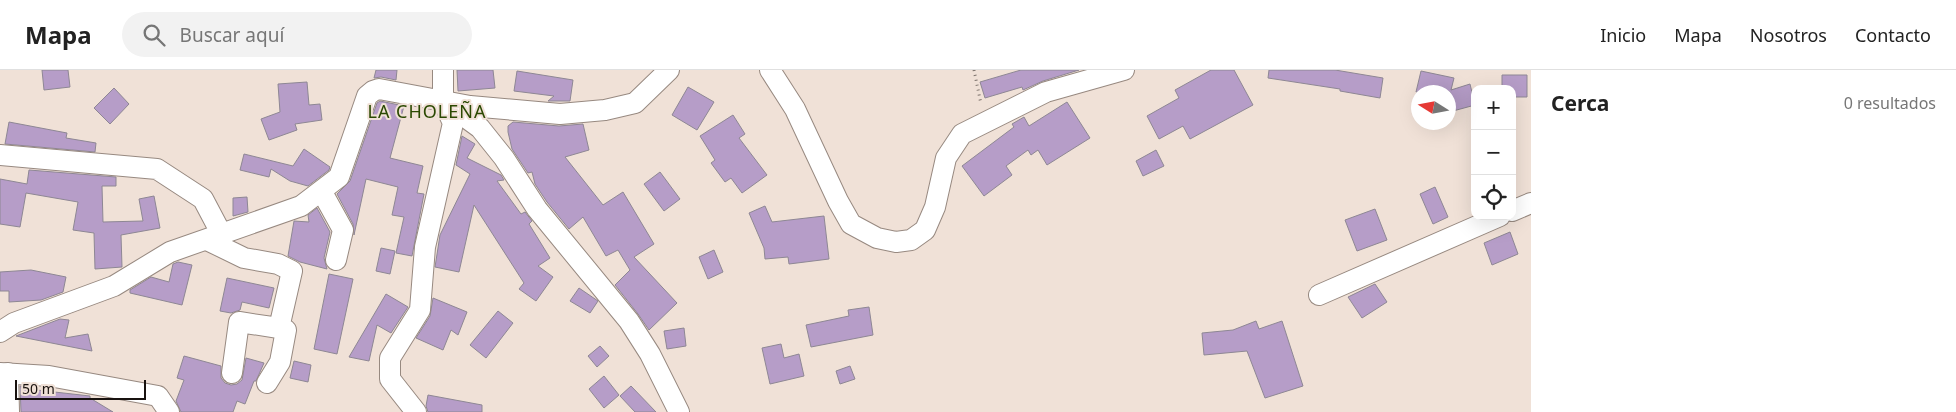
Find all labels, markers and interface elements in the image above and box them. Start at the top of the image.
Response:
search box [122,12,472,57]
text: Mapa [25,18,92,51]
icon: search [140,21,168,49]
text: Buscar aquí [180,22,284,48]
text: Inicio [1600,23,1646,47]
text: Mapa [1674,23,1722,47]
text: Nosotros [1750,23,1827,47]
text: Contacto [1855,23,1931,47]
north arrow [1411,85,1456,130]
map controls [1471,85,1516,220]
button: + [1471,85,1516,130]
text: Cerca [1551,89,1609,117]
text: 0 resultados [1844,92,1936,114]
district label: LA CHOLEÑA [367,99,487,123]
button: − [1471,130,1516,175]
button: locate [1471,175,1516,220]
scale bar [15,377,146,400]
text: 50 m [22,379,55,398]

